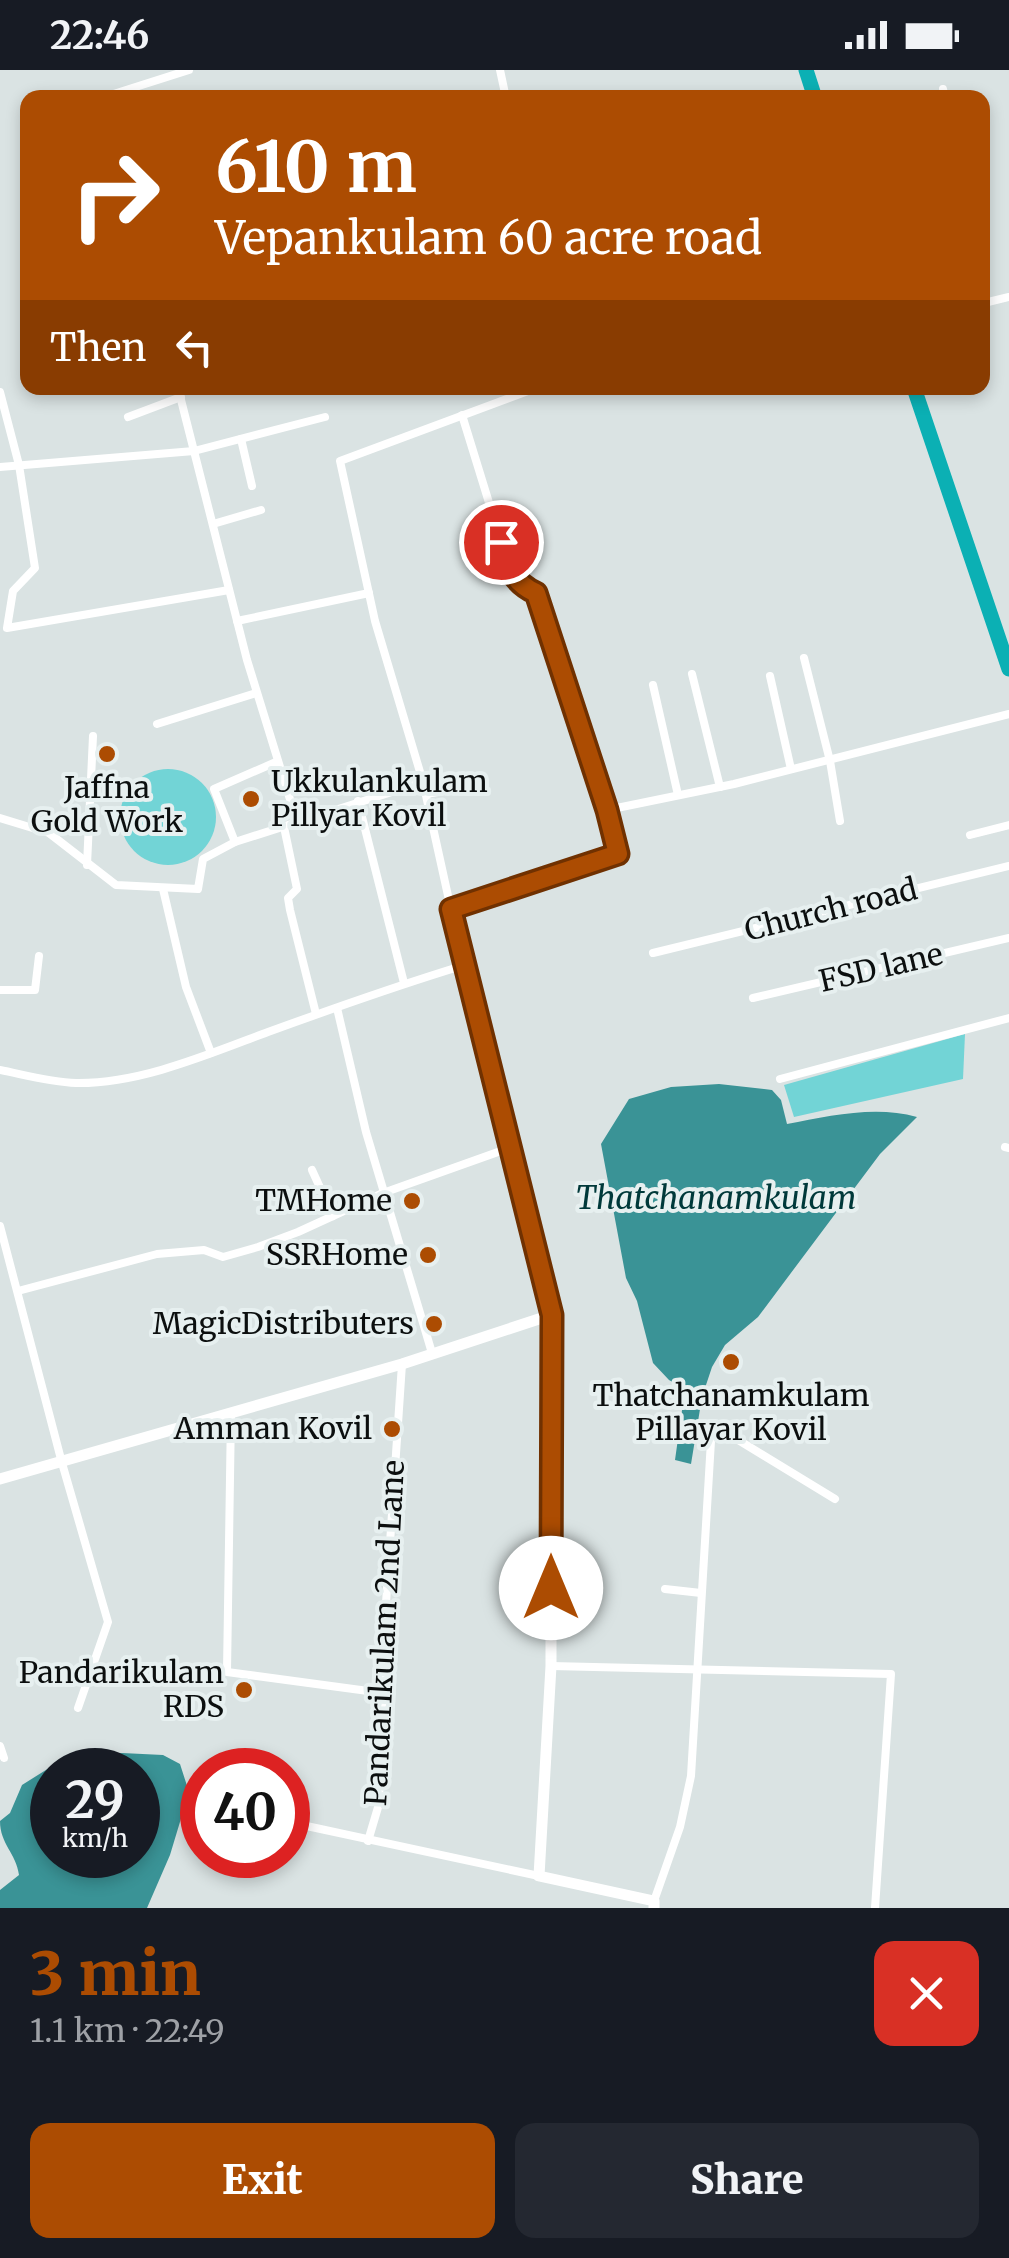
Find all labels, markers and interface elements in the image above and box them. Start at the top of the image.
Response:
text: 22:46 [50,12,149,59]
text: 610 m [215,123,417,211]
icon: right [50,130,180,260]
text: Vepankulam 60 acre road [215,210,762,266]
icon: left [167,320,222,375]
text: Then [50,324,147,371]
pin [459,500,544,585]
icon: arrive [474,515,529,570]
marker: Jaffna Gold Work [96,743,118,765]
place label: Ukkulankulam Pillyar Kovil [271,762,488,834]
place label: Jaffna Gold Work [31,768,183,840]
marker: Ukkulankulam Pillyar Kovil [240,788,262,810]
street label: Church road [741,869,921,949]
street label: FSD lane [815,934,946,1000]
water label: Thatchanamkulam [575,1178,857,1218]
place label: TMHome [255,1181,392,1219]
marker: TMHome [401,1190,423,1212]
place label: SSRHome [266,1235,408,1273]
marker: SSRHome [417,1244,439,1266]
place label: MagicDistributers [153,1304,414,1342]
marker: MagicDistributers [423,1313,445,1335]
marker: Thatchanamkulam Pillayar Kovil [720,1351,742,1373]
place label: Thatchanamkulam Pillayar Kovil [593,1376,870,1448]
place label: Amman Kovil [173,1409,372,1447]
marker: Amman Kovil [381,1418,403,1440]
street label: Pandarikulam 2nd Lane [356,1459,412,1807]
position arrow [499,1536,603,1640]
place label: Pandarikulam RDS [19,1653,224,1725]
marker: Pandarikulam RDS [233,1679,255,1701]
speed limit sign: 40 [180,1748,310,1878]
text: 29 [65,1769,125,1832]
text: km/h [62,1822,128,1854]
text: 3 min [30,1936,201,2011]
button: close [874,1941,979,2046]
text: 1.1 km · 22:49 [30,2011,225,2051]
button: Exit [30,2123,495,2238]
button: Share [515,2123,979,2238]

